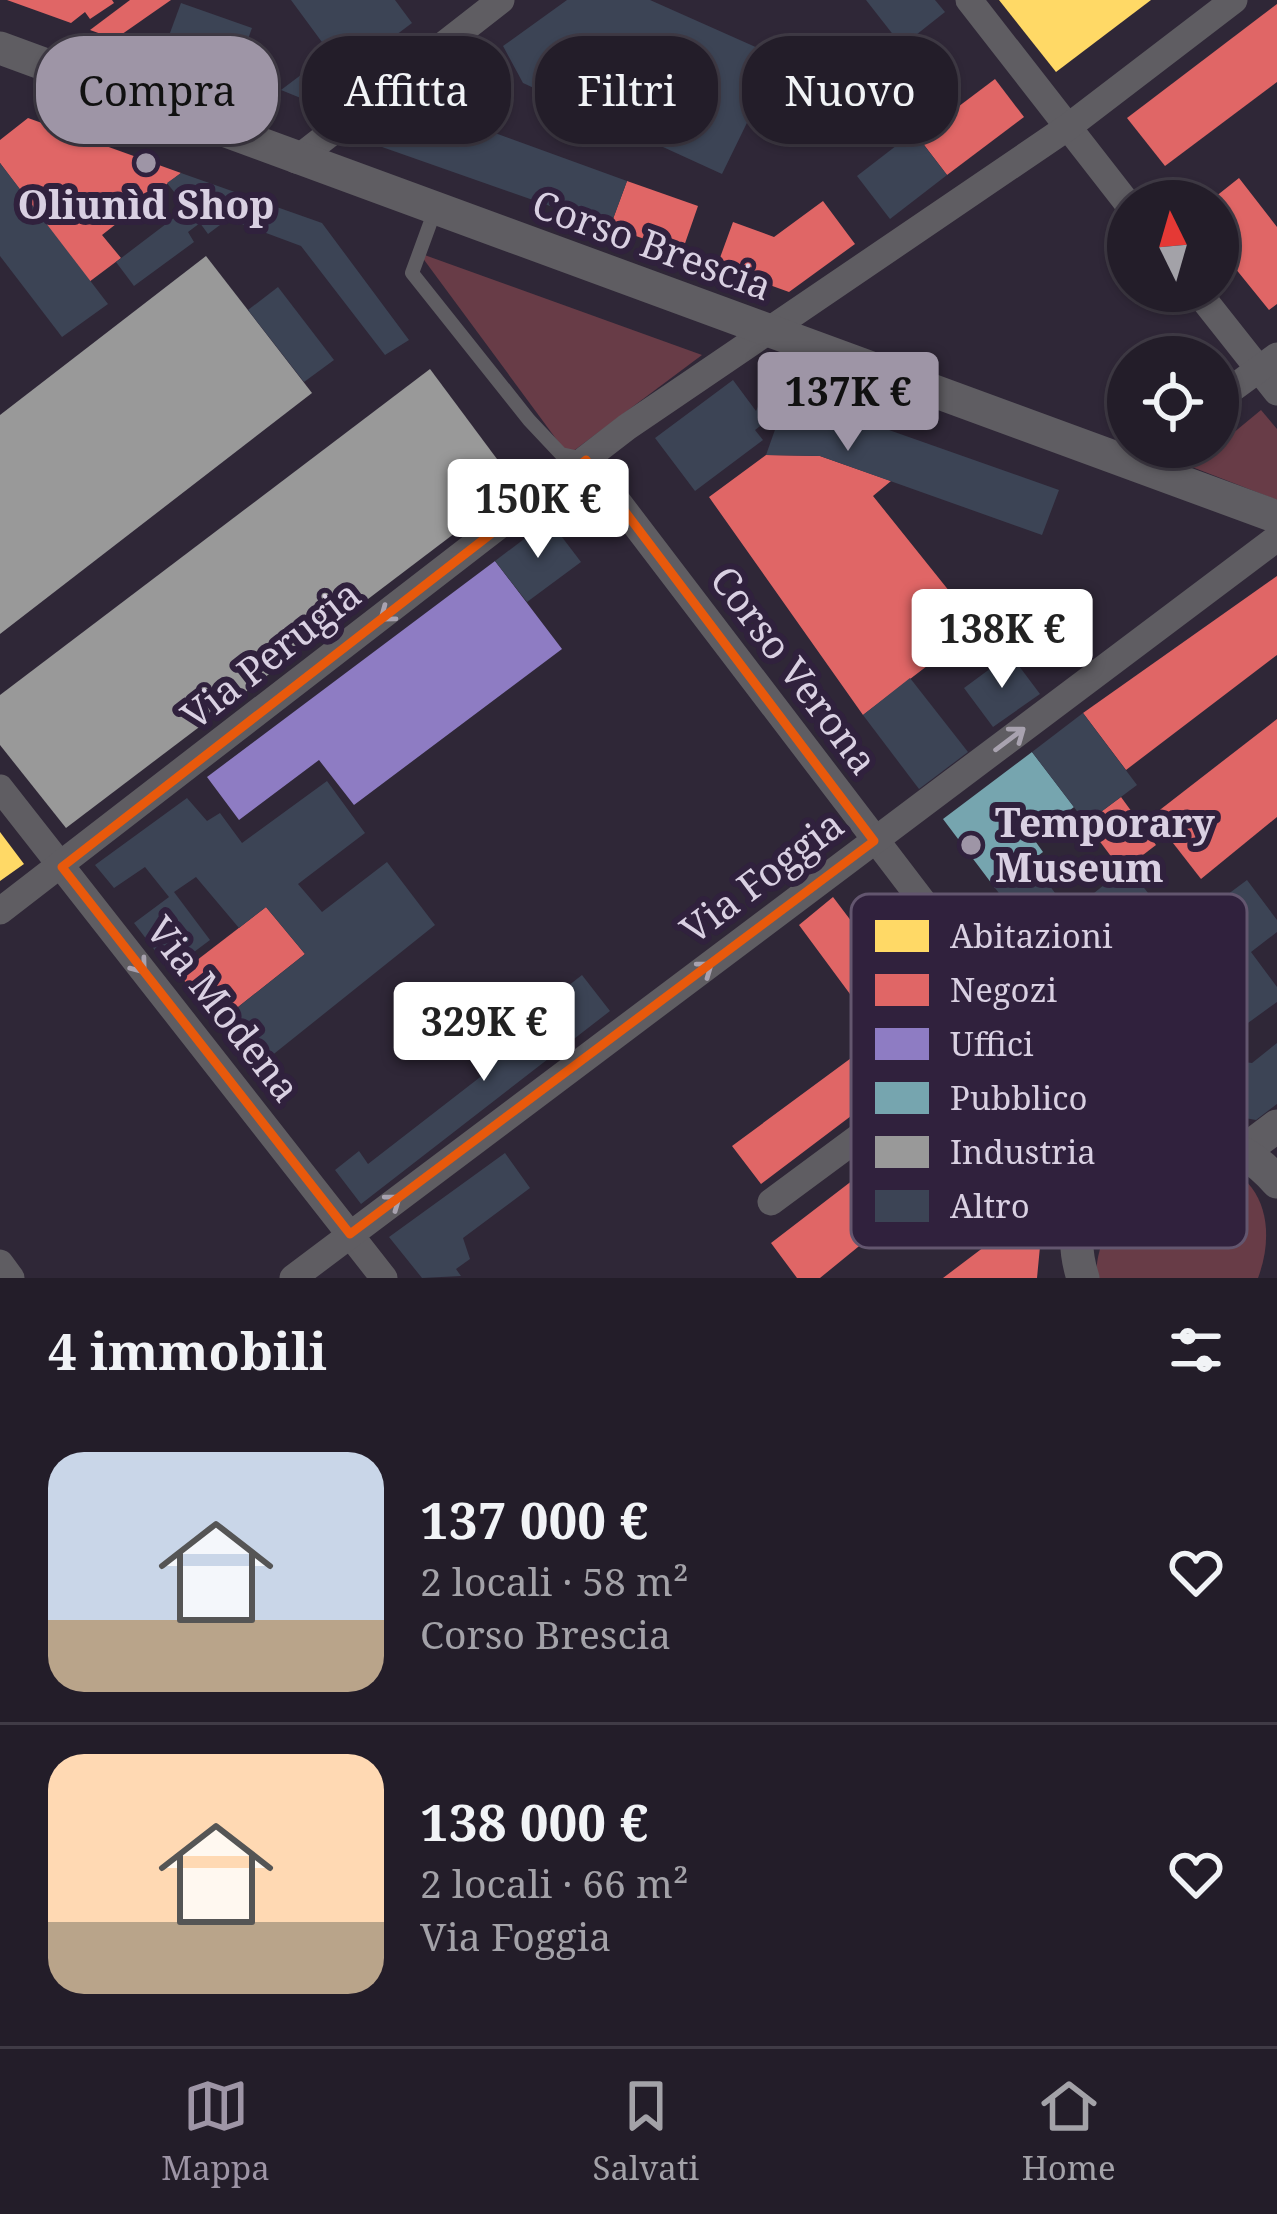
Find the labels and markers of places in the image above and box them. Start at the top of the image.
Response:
marker: Oliunìd Shop [133,150,159,176]
place label: Oliunìd Shop [17,177,275,230]
pin: 137K € [750,352,946,454]
pin: 150K € [440,459,636,561]
pin: 138K € [904,589,1100,691]
place label: Temporary Museum [995,795,1215,893]
marker: Temporary Museum [958,832,984,858]
pin: 329K € [386,982,582,1084]

